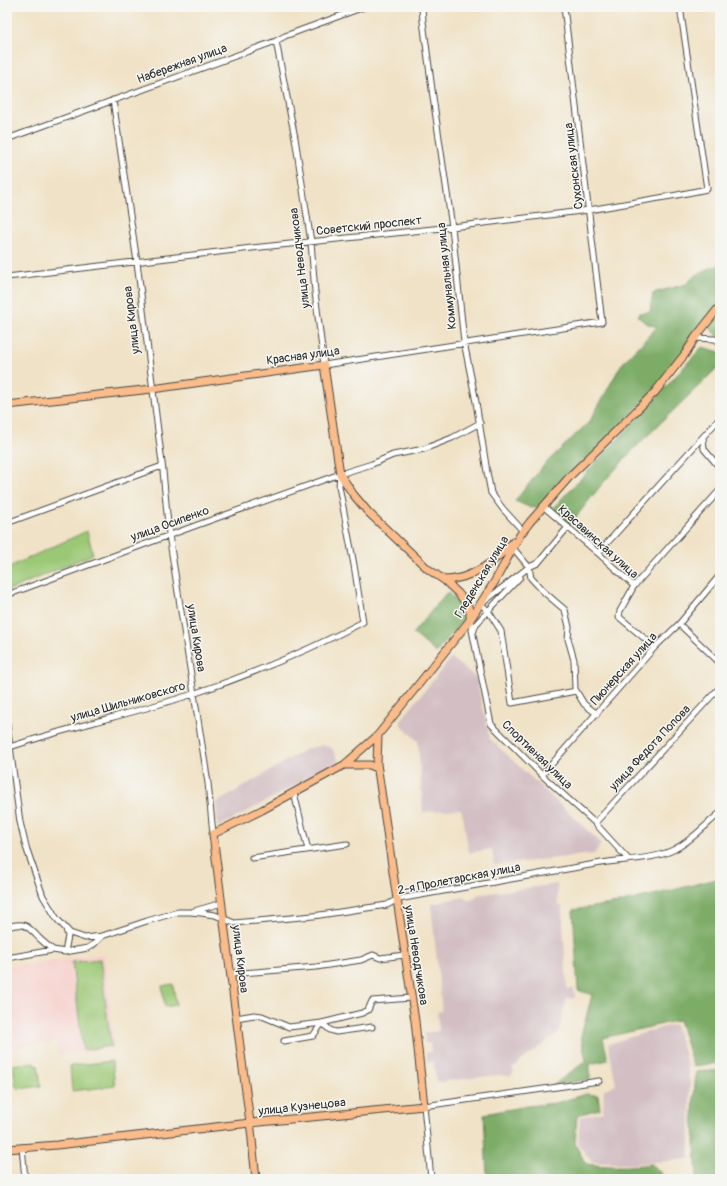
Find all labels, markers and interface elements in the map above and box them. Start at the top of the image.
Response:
street label: Набережная улица [135,41,229,87]
street label: Сухонская улица [561,122,587,210]
street label: улица Неводчикова [286,207,314,310]
street label: Советский проспект [315,213,423,239]
street label: Коммунальная улица [434,221,460,330]
street label: улица Кирова [120,285,144,356]
street label: Красная улица [265,343,341,369]
street label: Красавинская улица [555,502,642,582]
street label: улица Осипенко [128,503,212,545]
street label: Гледенская улица [452,533,513,621]
street label: улица Кирова [183,602,209,673]
street label: Пионерская улица [587,629,661,708]
street label: улица Шильниковского [68,678,188,726]
street label: улица Федота Попова [606,702,694,795]
street label: Спортивная улица [498,717,576,793]
street label: 2-я Пролетарская улица [396,860,522,898]
street label: улица Неводчикова [401,903,431,1006]
street label: улица Кирова [228,923,252,994]
street label: улица Кузнецова [257,1095,347,1119]

